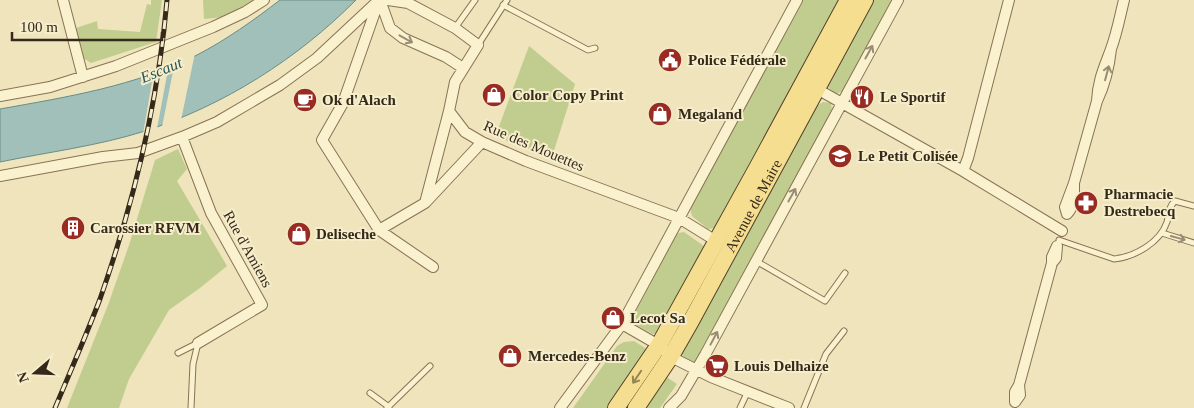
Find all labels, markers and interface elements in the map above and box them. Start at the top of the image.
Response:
scale bar [12,10,162,42]
text: 100 m [20,19,58,35]
one-way arrow [398,34,412,44]
one-way arrow [864,45,874,60]
public building icon: Police Fédérale [657,47,683,73]
place label: Police Fédérale [688,52,786,68]
water label: Escaut [137,54,185,86]
one-way arrow [1103,66,1113,82]
shop icon: Color Copy Print [481,82,507,108]
restaurant icon: Le Sportif [849,84,875,110]
cafe icon: Ok d'Alach [292,87,318,113]
place label: Color Copy Print [512,87,623,103]
place label: Le Sportif [880,89,946,105]
place label: Ok d'Alach [322,92,396,108]
shop icon: Megaland [647,101,673,127]
place label: Megaland [678,106,743,122]
street label: Rue des Mouettes [481,118,587,174]
school or university icon: Le Petit Colisée [827,143,853,169]
place label: Le Petit Colisée [858,148,958,164]
street label: Avenue de Maire [722,156,785,255]
place label: Pharmacie Destrebecq [1104,186,1176,219]
one-way arrow [788,188,797,203]
pharmacy icon: Pharmacie Destrebecq [1073,190,1099,216]
street label: Rue d'Amiens [220,208,276,290]
building icon: Carossier RFVM [60,215,86,241]
place label: Carossier RFVM [90,220,200,236]
shop icon: Deliseche [286,221,312,247]
place label: Deliseche [316,226,376,242]
one-way arrow [1169,234,1185,244]
shop icon: Lecot Sa [600,305,626,331]
place label: Lecot Sa [630,310,686,326]
one-way arrow [710,331,719,346]
shop icon: Mercedes-Benz [497,343,523,369]
north arrow [10,348,60,398]
place label: Mercedes-Benz [528,348,626,364]
supermarket icon: Louis Delhaize [704,353,730,379]
place label: Louis Delhaize [734,358,829,374]
one-way arrow [632,369,642,383]
text: N [14,370,32,384]

